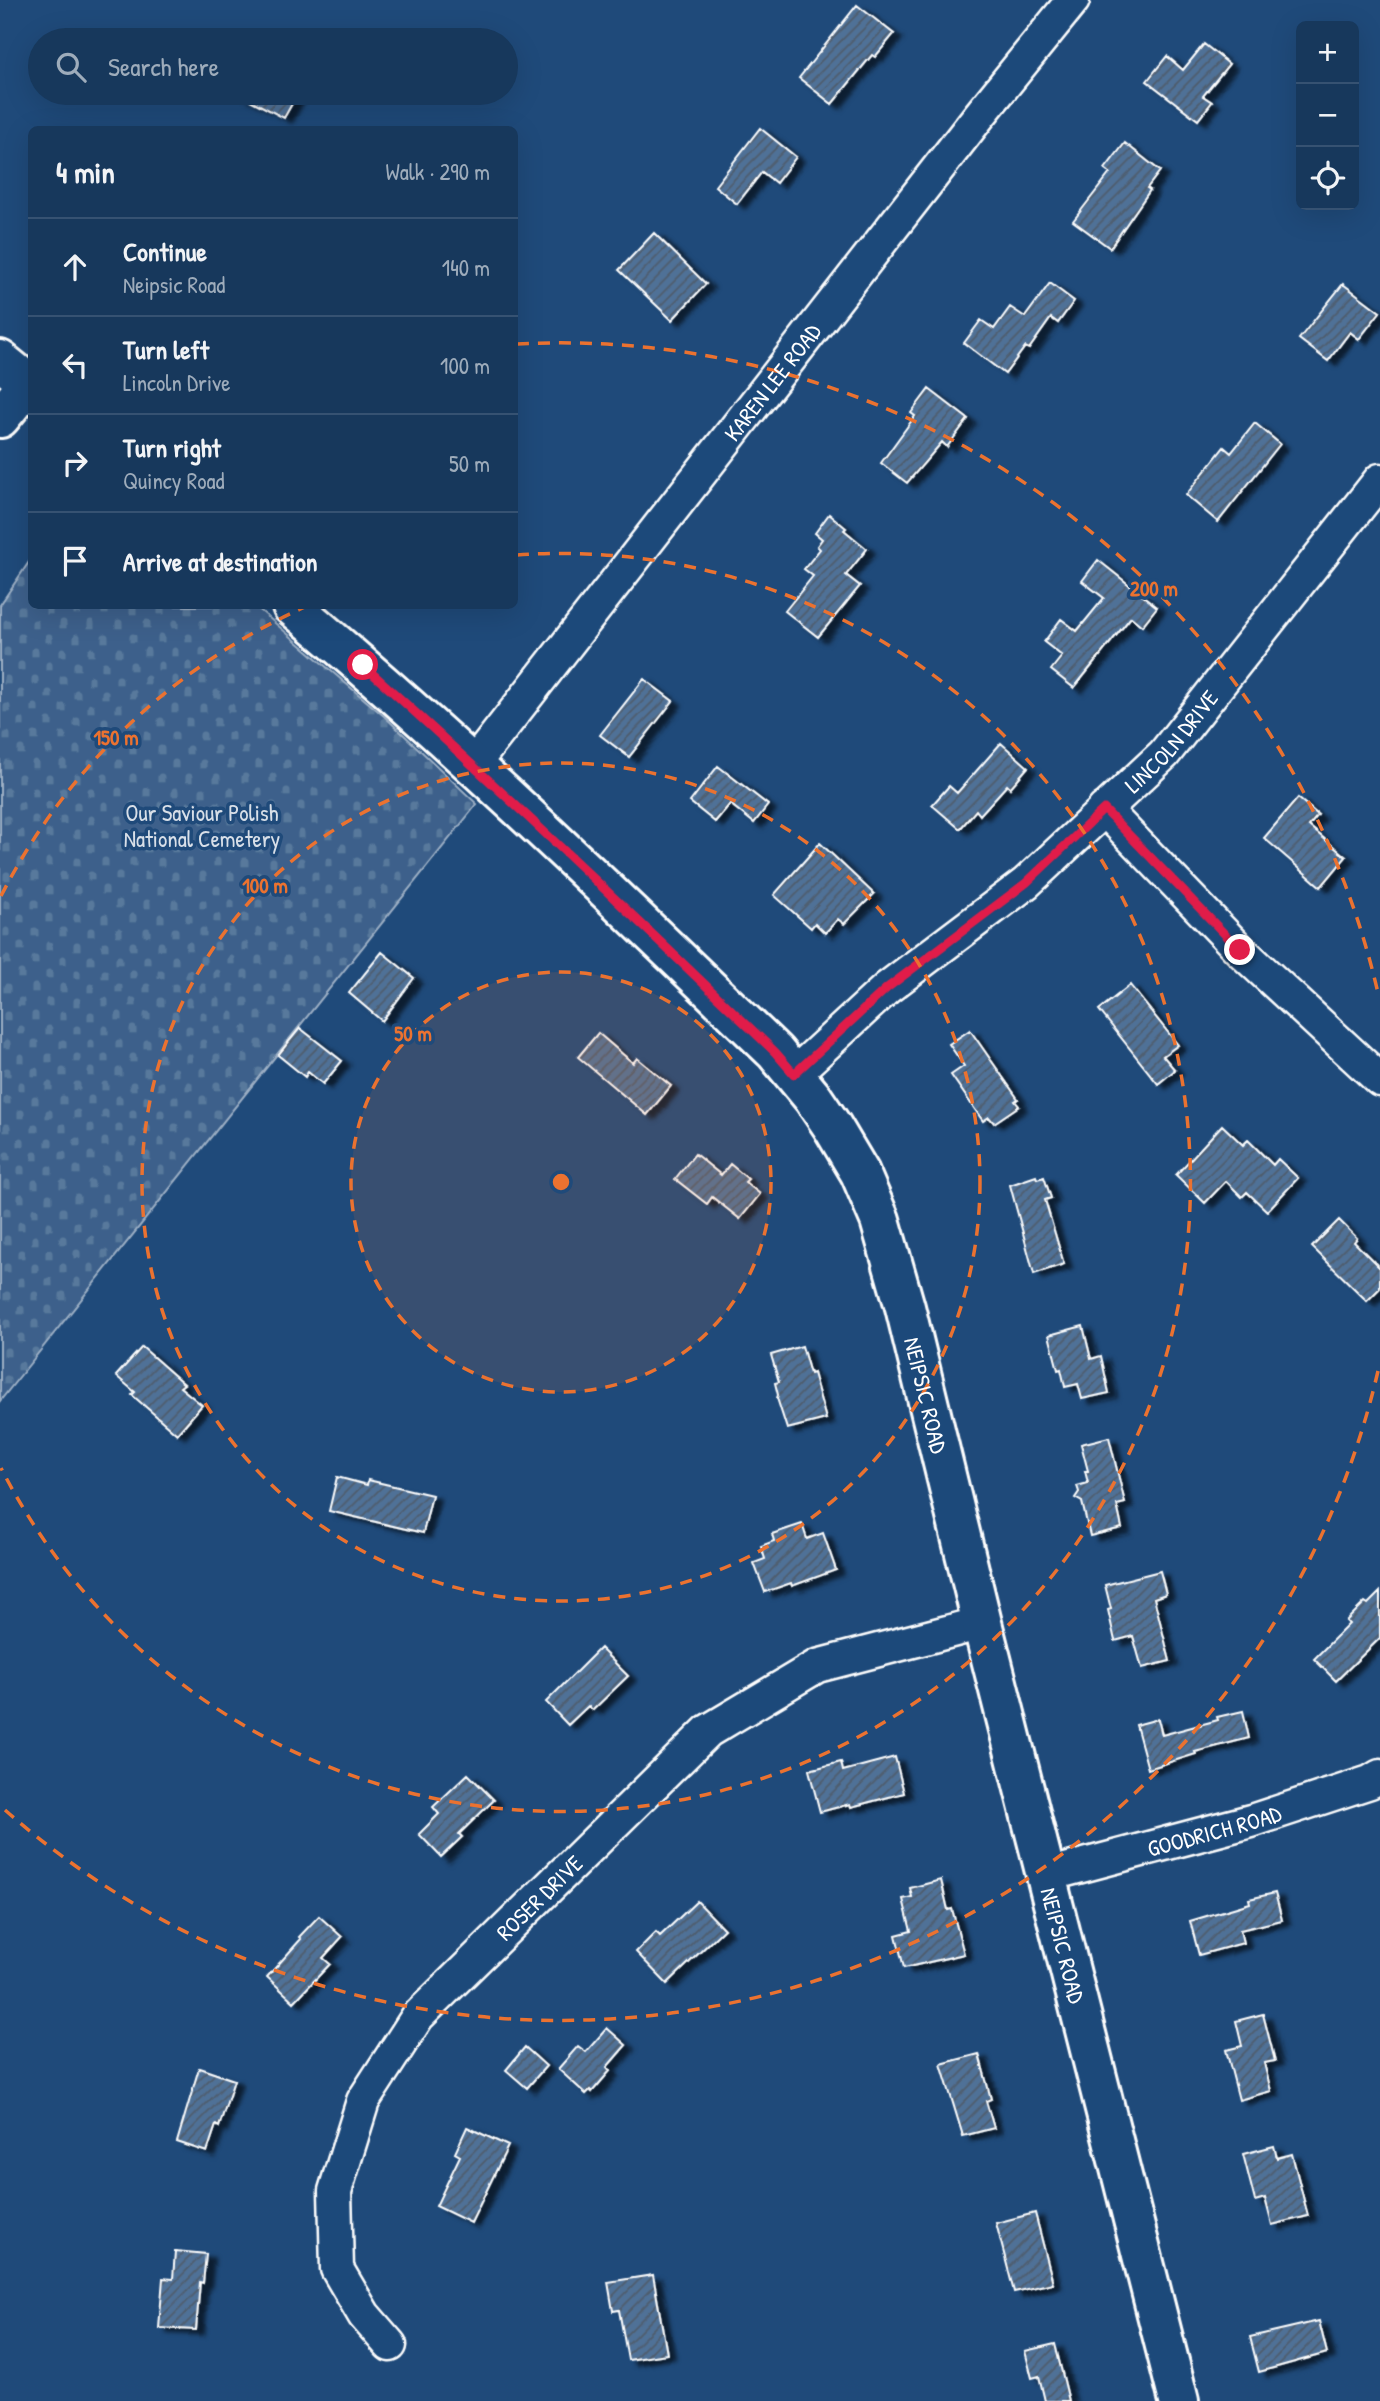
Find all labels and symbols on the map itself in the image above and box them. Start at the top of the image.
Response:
street label: KAREN LEE ROAD [716,317,827,447]
text: 200 m [1130,574,1178,603]
route start [347,649,378,680]
street label: LINCOLN DRIVE [1117,683,1224,799]
text: 150 m [93,723,139,752]
park label: Our Saviour Polish National Cemetery [124,797,281,854]
text: 100 m [242,871,288,900]
route end [1224,934,1255,965]
text: 50 m [394,1019,432,1048]
centre of rings [549,1170,573,1194]
street label: NEIPSIC ROAD [897,1334,956,1456]
street label: GOODRICH ROAD [1144,1797,1285,1863]
street label: ROSER DRIVE [489,1848,589,1947]
street label: NEIPSIC ROAD [1034,1884,1093,2006]

